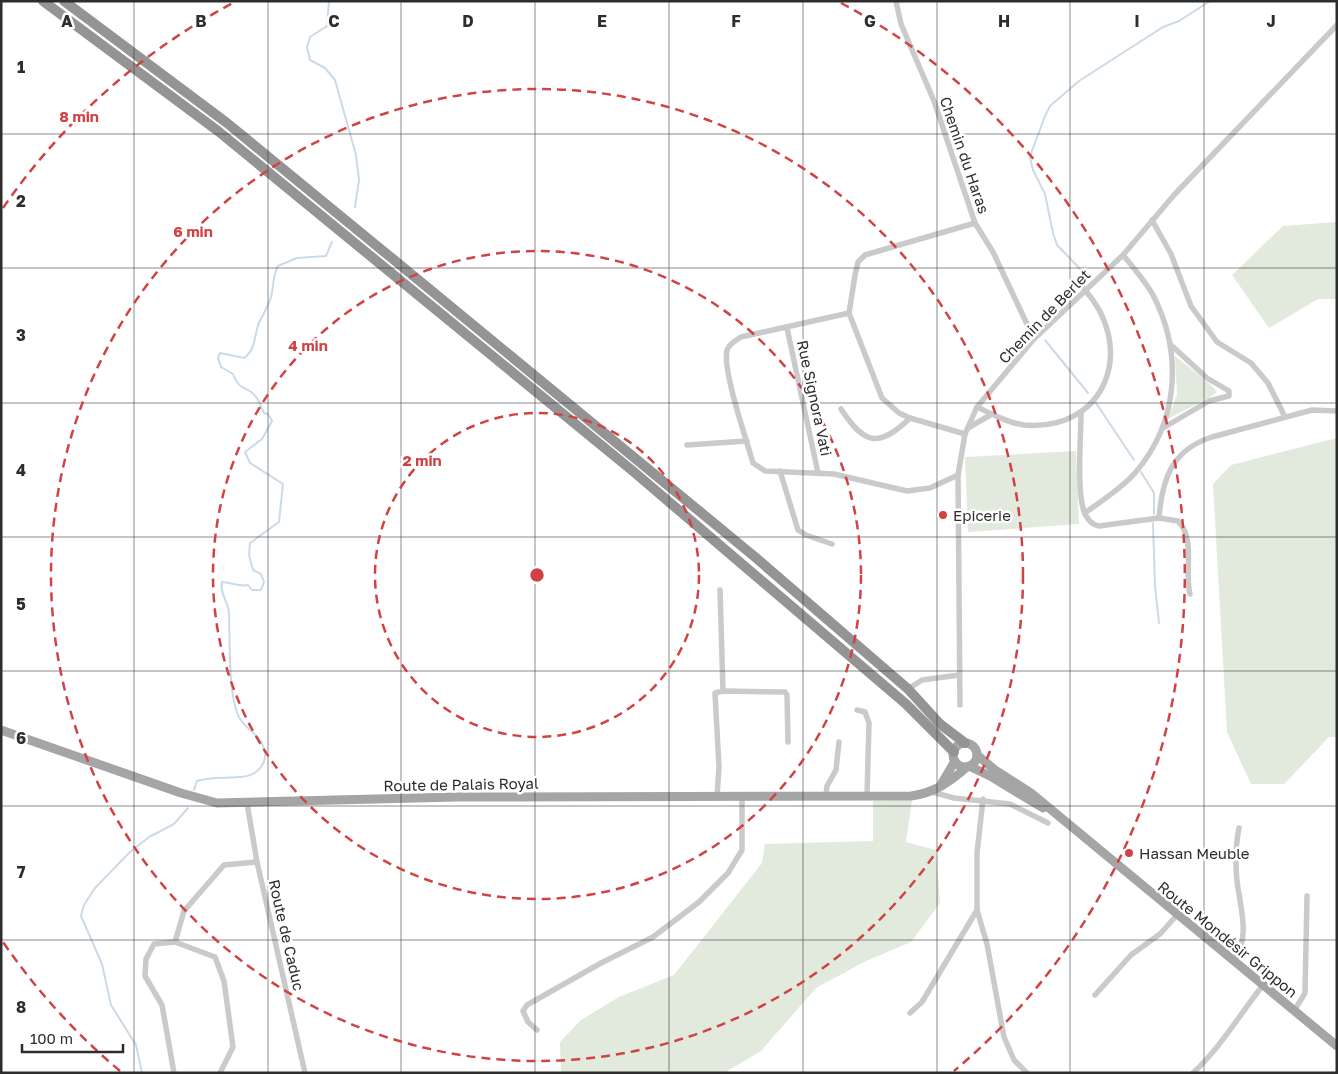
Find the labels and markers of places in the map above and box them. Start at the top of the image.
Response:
place label: Epicerie [953,506,1011,524]
marker: Epicerie [937,509,949,521]
centre of rings [528,566,546,584]
place label: Hassan Meuble [1139,844,1250,862]
marker: Hassan Meuble [1123,847,1135,859]

